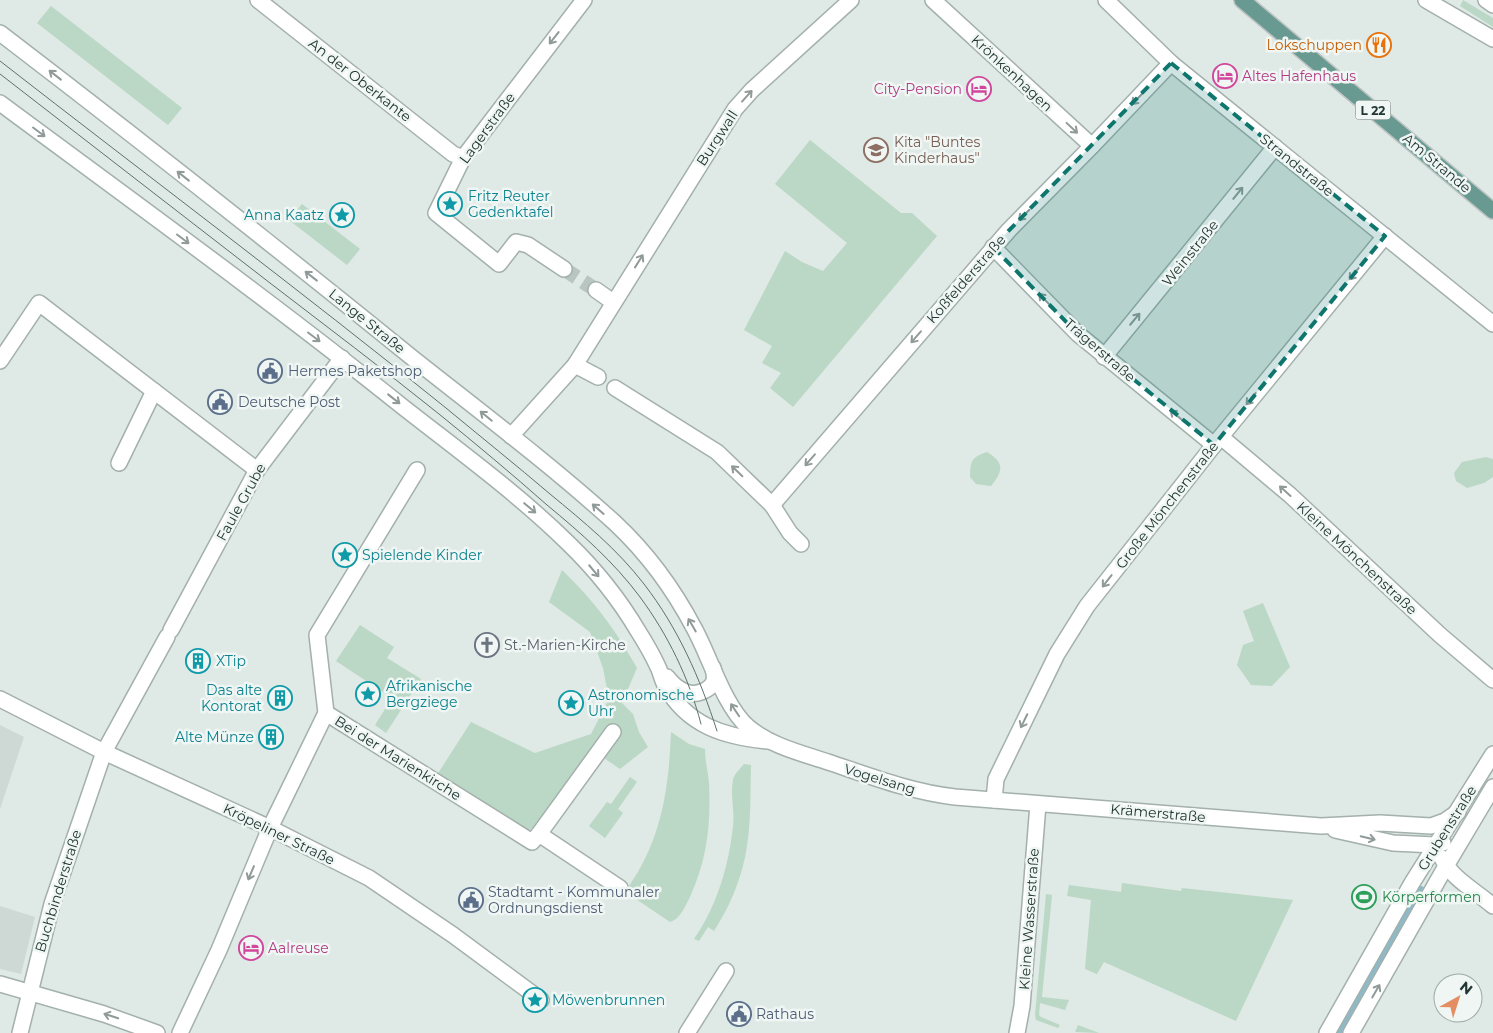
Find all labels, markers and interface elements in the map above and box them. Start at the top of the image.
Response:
one-way arrow [548,31,559,44]
street label: Krönkenhagen [968,31,1056,115]
restaurant icon: Lokschuppen [1366,32,1392,58]
street label: An der Oberkante [305,34,415,126]
place label: Lokschuppen [1267,36,1362,54]
hotel icon: Altes Hafenhaus [1212,63,1238,89]
place label: Altes Hafenhaus [1242,67,1356,85]
one-way arrow [49,70,62,81]
hotel icon: City-Pension [966,76,992,102]
place label: City-Pension [874,80,962,98]
street label: Lagerstraße [455,89,519,167]
one-way arrow [741,89,753,102]
one-way arrow [1131,92,1143,105]
road number: L 22 [1356,100,1390,120]
street label: Burgwall [692,107,742,169]
one-way arrow [1065,122,1078,134]
one-way arrow [32,127,46,137]
street label: Am Strande [1399,129,1475,197]
street label: Strandstraße [1256,130,1338,200]
place label: Kita "Buntes Kinderhaus" [894,133,980,167]
school or university icon: Kita "Buntes Kinderhaus" [863,137,889,163]
one-way arrow [177,170,190,181]
place label: Fritz Reuter Gedenktafel [468,187,554,221]
one-way arrow [1233,187,1244,200]
place icon: Fritz Reuter Gedenktafel [437,191,463,217]
place icon: Anna Kaatz [329,202,355,228]
place label: Anna Kaatz [244,206,324,224]
one-way arrow [1018,209,1030,221]
street label: Weinstraße [1158,216,1222,290]
street label: Koßfelderstraße [923,231,1009,327]
one-way arrow [176,234,189,245]
one-way arrow [635,254,645,268]
one-way arrow [1349,267,1360,280]
one-way arrow [304,271,318,281]
street label: Lange Straße [325,285,409,357]
one-way arrow [1038,293,1050,305]
one-way arrow [1130,313,1141,326]
street label: Trägerstraße [1061,314,1139,386]
one-way arrow [307,331,320,342]
one-way arrow [910,331,921,344]
public building icon: Hermes Paketshop [257,358,283,384]
place label: Hermes Paketshop [288,362,422,380]
public building icon: Deutsche Post [207,389,233,415]
one-way arrow [1246,392,1257,405]
place label: Deutsche Post [238,393,341,411]
one-way arrow [387,394,400,405]
one-way arrow [1170,409,1183,420]
one-way arrow [479,411,492,422]
street label: Große Mönchenstraße [1112,438,1222,572]
one-way arrow [804,454,815,467]
street label: Faule Grube [212,460,270,544]
one-way arrow [730,465,743,477]
one-way arrow [1278,485,1291,497]
street label: Kleine Mönchenstraße [1293,498,1421,618]
one-way arrow [523,503,536,514]
one-way arrow [592,504,605,515]
place icon: Spielende Kinder [332,542,358,568]
place label: Spielende Kinder [362,546,483,564]
one-way arrow [588,564,599,577]
one-way arrow [1101,574,1112,587]
one-way arrow [687,617,697,632]
church icon: St.-Marien-Kirche [474,632,500,658]
place label: St.-Marien-Kirche [504,636,626,654]
building icon: XTip [185,648,211,674]
place label: XTip [216,652,246,670]
place label: Afrikanische Bergziege [386,677,472,711]
place label: Das alte Kontorat [201,681,262,715]
place icon: Afrikanische Bergziege [355,681,381,707]
building icon: Das alte Kontorat [267,685,293,711]
place label: Astronomische Uhr [588,686,694,720]
place icon: Astronomische Uhr [558,690,584,716]
one-way arrow [730,703,740,717]
street label: Bei der Marienkirche [331,712,465,804]
one-way arrow [1019,713,1029,728]
building icon: Alte Münze [258,724,284,750]
place label: Alte Münze [175,728,254,746]
street label: Vogelsang [842,760,918,798]
street label: Grubenstraße [1414,782,1480,874]
street label: Kröpeliner Straße [220,799,338,869]
street label: Krämerstraße [1110,800,1206,826]
street label: Buchbinderstraße [31,828,85,954]
one-way arrow [1360,834,1376,843]
street label: Kleine Wasserstraße [1015,848,1043,990]
one-way arrow [246,865,255,880]
place label: Stadtamt - Kommunaler Ordnungsdienst [488,883,660,917]
sports icon: Körperformen [1351,884,1377,910]
public building icon: Stadtamt - Kommunaler Ordnungsdienst [458,887,484,913]
place label: Körperformen [1382,888,1481,906]
hotel icon: Aalreuse [238,935,264,961]
place label: Aalreuse [268,939,329,957]
north arrow [1433,973,1483,1023]
text: N [1456,977,1476,998]
one-way arrow [1371,984,1381,998]
place icon: Möwenbrunnen [522,987,548,1013]
place label: Möwenbrunnen [552,991,665,1009]
public building icon: Rathaus [726,1001,752,1027]
place label: Rathaus [756,1005,814,1023]
one-way arrow [104,1011,120,1020]

